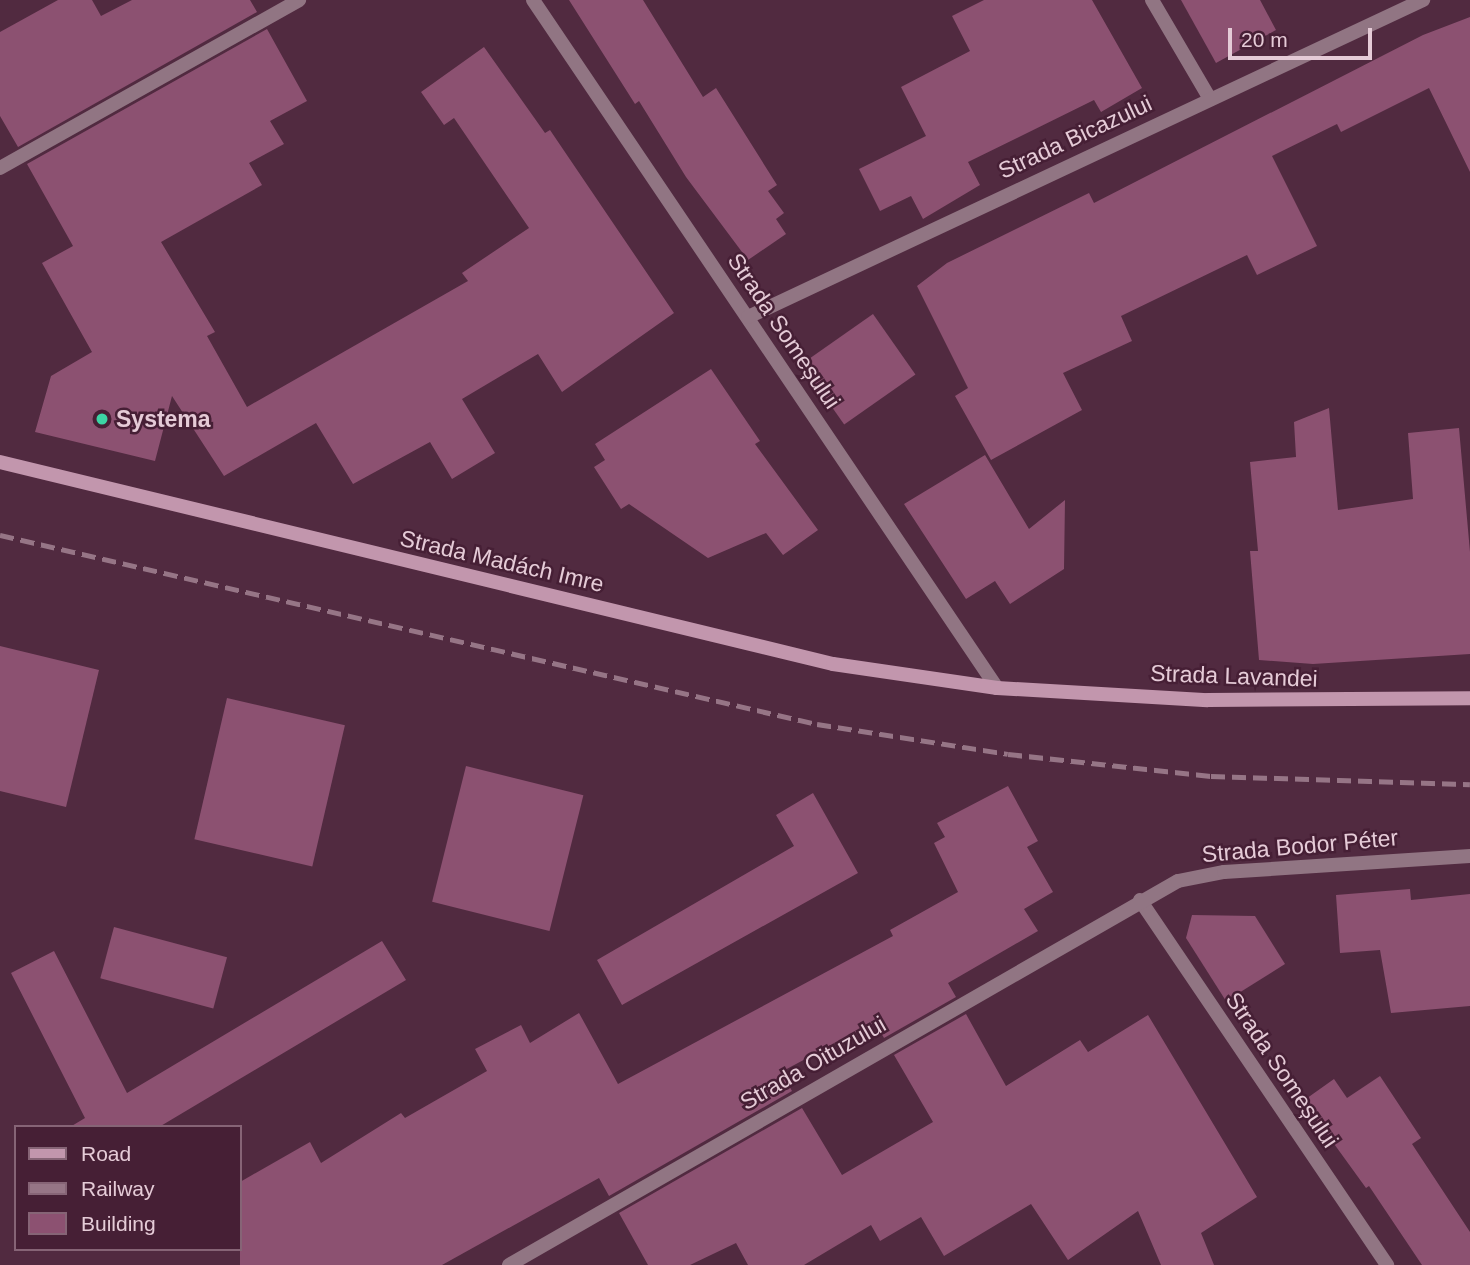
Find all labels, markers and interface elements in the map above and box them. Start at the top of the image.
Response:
scale bar [1232,14,1376,58]
text: 20 m [1241,28,1288,51]
street label: Strada Bicazului [994,89,1156,185]
street label: Strada Someșului [722,248,846,414]
place label: Systema [116,405,211,433]
marker: Systema [94,411,110,427]
street label: Strada Madách Imre [397,524,607,598]
street label: Strada Lavandei [1150,659,1318,693]
street label: Strada Bodor Péter [1201,824,1399,868]
street label: Strada Someșului [1220,987,1344,1153]
street label: Strada Oituzului [735,1010,891,1116]
legend [14,1125,242,1251]
text: Road [81,1142,131,1165]
text: Railway [81,1177,155,1200]
text: Building [81,1212,156,1235]

